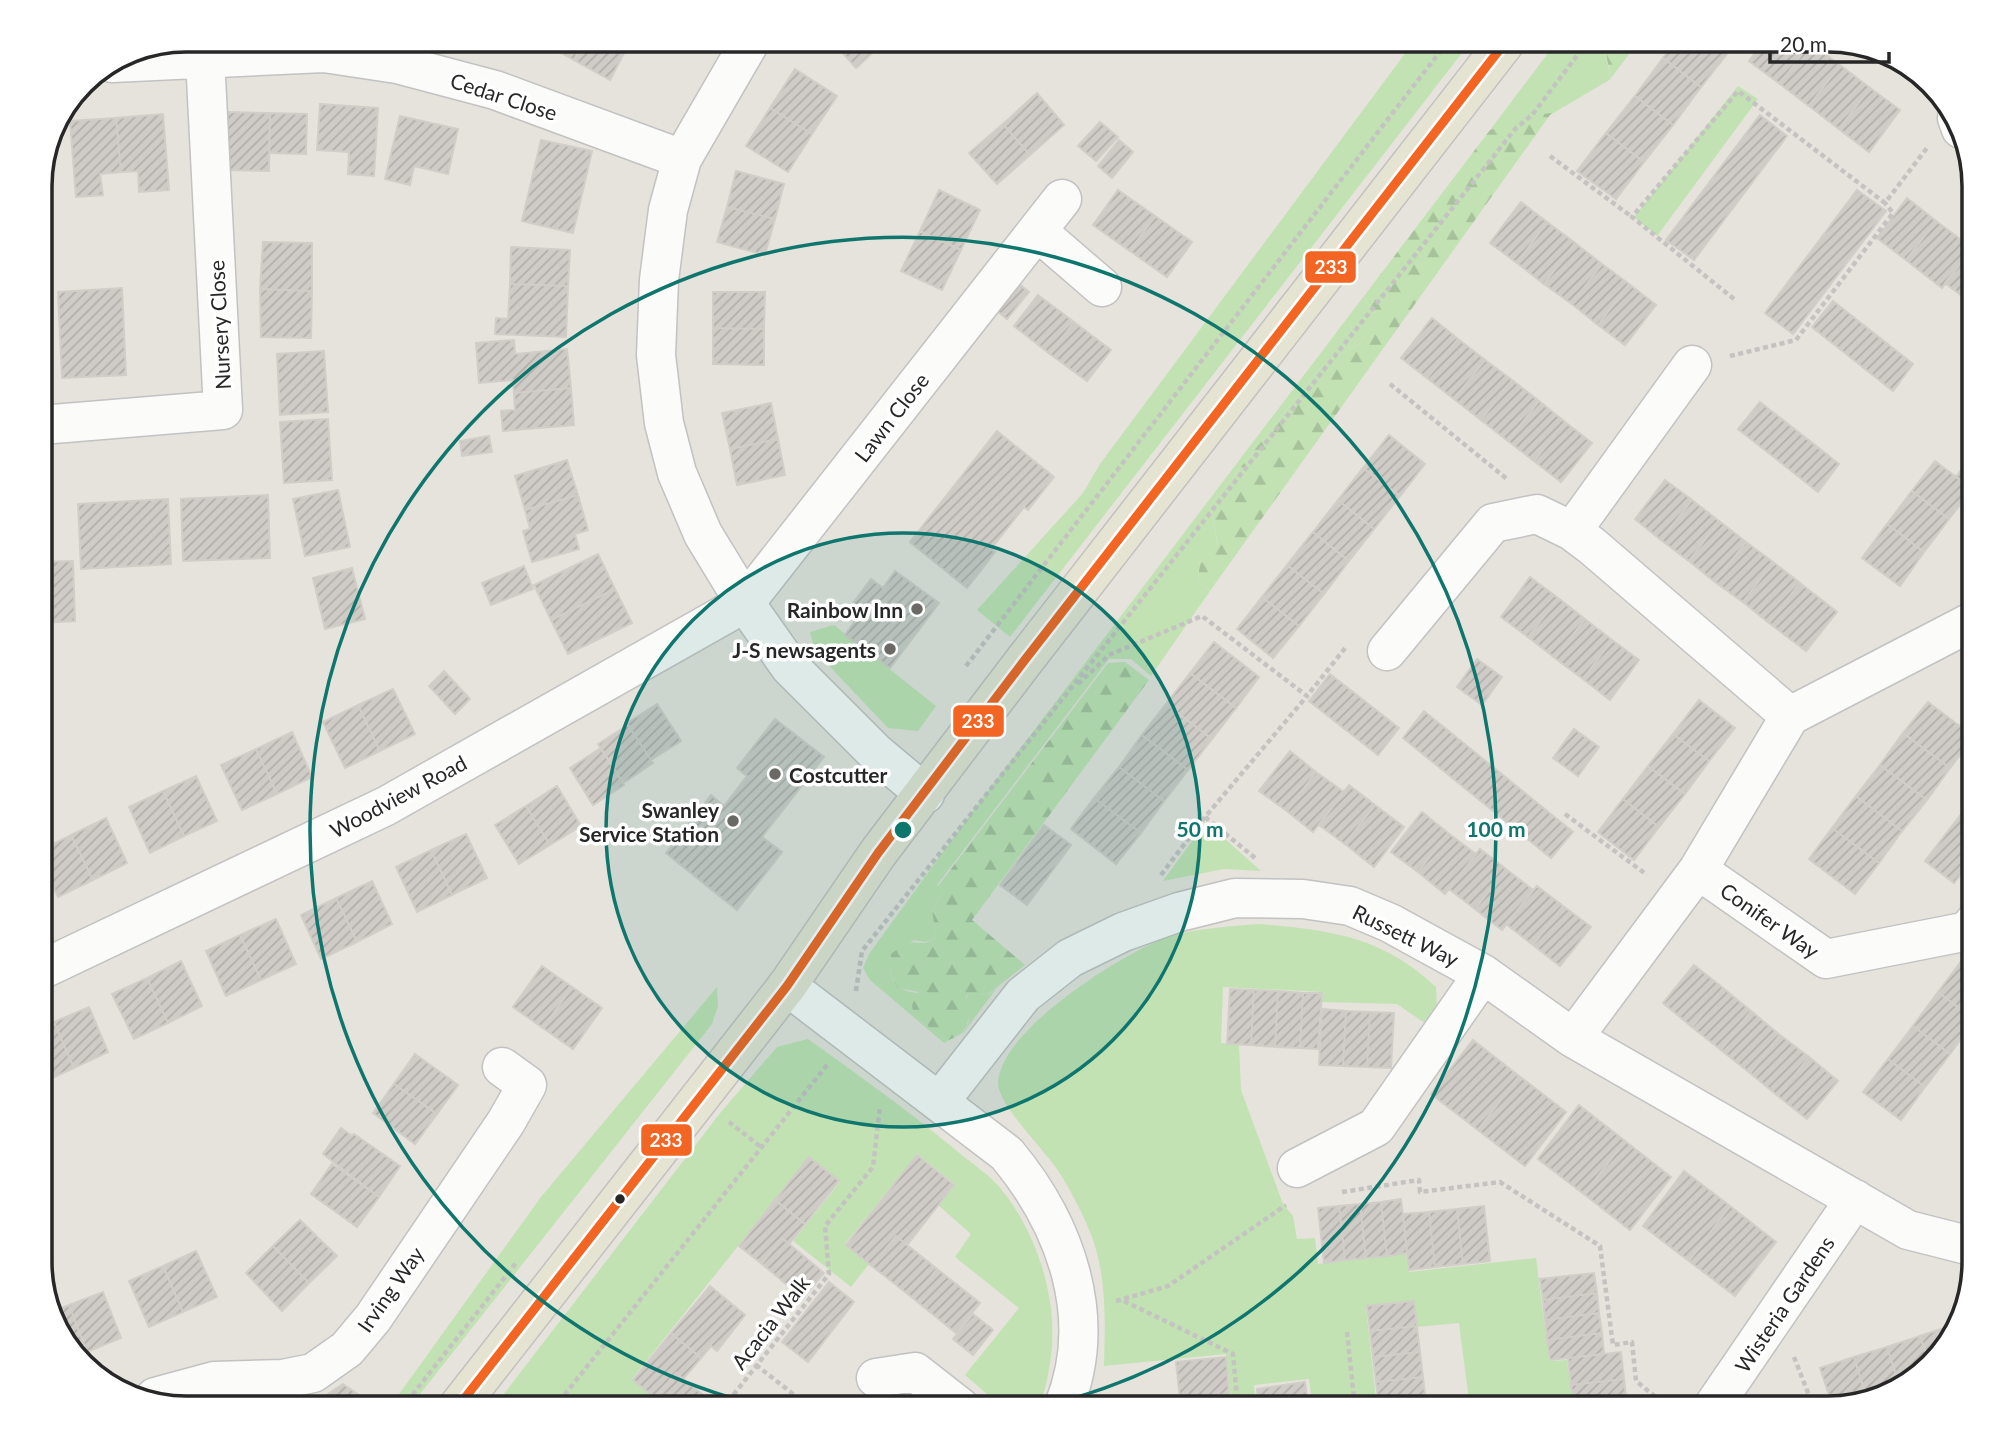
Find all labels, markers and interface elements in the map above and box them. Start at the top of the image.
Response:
scale bar [1770,21,1889,65]
text: 20 m [1780,31,1827,56]
street label: Cedar Close [447,67,561,125]
line badge: 233 [1304,250,1357,284]
text: 233 [1314,255,1348,278]
street label: Nursery Close [203,260,235,390]
street label: Lawn Close [849,368,933,466]
place label: Rainbow Inn [787,597,903,622]
marker: Rainbow Inn [909,601,925,617]
place label: J-S newsagents [732,637,876,662]
marker: J-S newsagents [882,641,898,657]
line badge: 233 [952,704,1005,738]
text: 233 [961,709,995,732]
street label: Woodview Road [325,750,471,842]
place label: Costcutter [789,762,888,787]
marker: Costcutter [767,766,783,782]
place label: Swanley Service Station [579,797,720,846]
marker: Swanley Service Station [725,813,741,829]
text: 50 m [1176,816,1224,841]
text: 100 m [1466,816,1526,841]
centre of rings [891,818,915,842]
street label: Conifer Way [1716,877,1824,963]
street label: Russett Way [1349,899,1463,971]
line badge: 233 [640,1123,693,1157]
text: 233 [649,1128,683,1151]
unlabelled marker [613,1192,627,1206]
street label: Wisteria Gardens [1729,1231,1839,1377]
street label: Irving Way [351,1241,429,1337]
street label: Acacia Walk [726,1270,814,1374]

